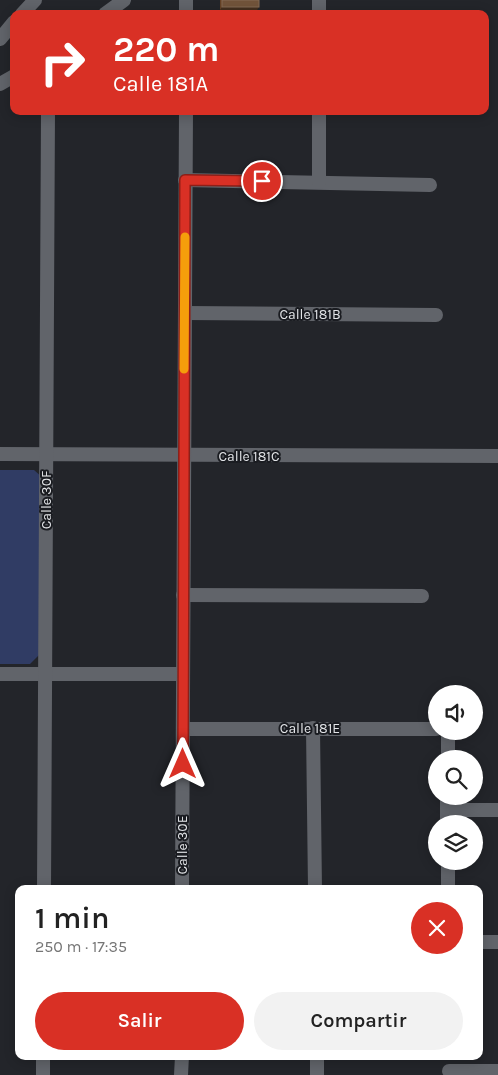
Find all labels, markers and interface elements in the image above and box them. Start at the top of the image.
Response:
text: 220 m [113,29,220,70]
icon: right [30,30,95,95]
text: Calle 181A [113,71,208,97]
pin [241,160,283,202]
icon: arrive [248,167,276,195]
street label: Calle 181B [279,306,341,323]
street label: Calle 181C [218,448,280,465]
street label: Calle 30F [38,471,55,529]
map controls [428,685,483,870]
button: sound [428,685,483,740]
street label: Calle 181E [280,720,340,737]
position arrow [156,737,208,789]
button: search [428,750,483,805]
street label: Calle 30E [174,815,191,875]
button: layers [428,815,483,870]
text: 1 min [35,900,109,936]
button: close [411,902,463,954]
text: 250 m · 17:35 [35,937,127,956]
button: Salir [35,992,244,1050]
button: Compartir [254,992,463,1050]

